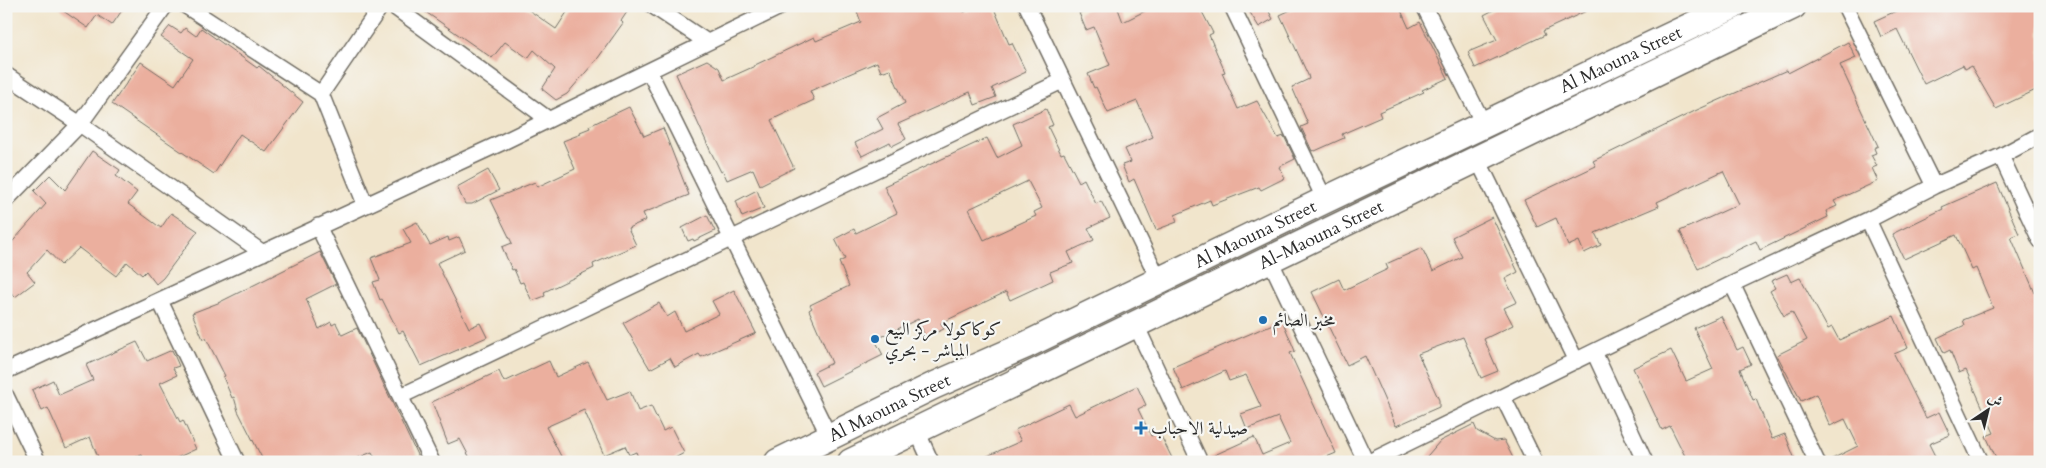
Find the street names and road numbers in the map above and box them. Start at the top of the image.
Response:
street label: Al Maouna Street [1555,19,1686,99]
street label: Al Maouna Street [1190,193,1321,274]
street label: Al-Maouna Street [1254,194,1388,275]
street label: Al Maouna Street [824,367,955,448]

